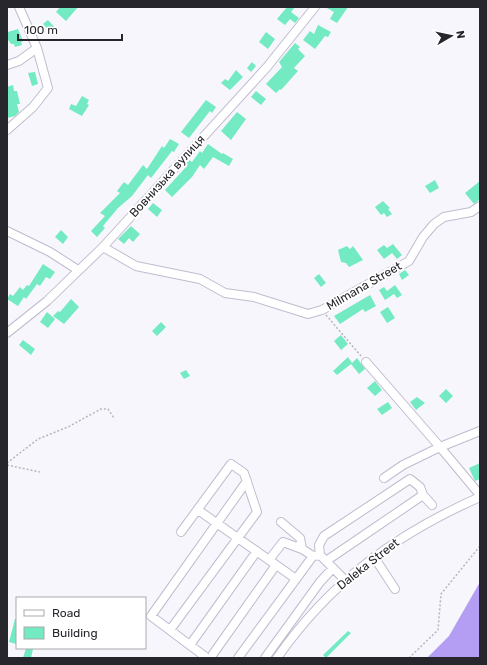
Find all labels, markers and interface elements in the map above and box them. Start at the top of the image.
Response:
scale bar [18,16,122,42]
north arrow [431,16,471,56]
text: 100 m [24,23,58,37]
text: N [453,30,467,40]
street label: Вовнизька вулиця [126,132,208,220]
street label: Milmana Street [324,259,404,313]
street label: Daleka Street [334,535,402,593]
legend [16,597,146,649]
text: Road [52,606,80,620]
text: Building [52,626,98,640]

